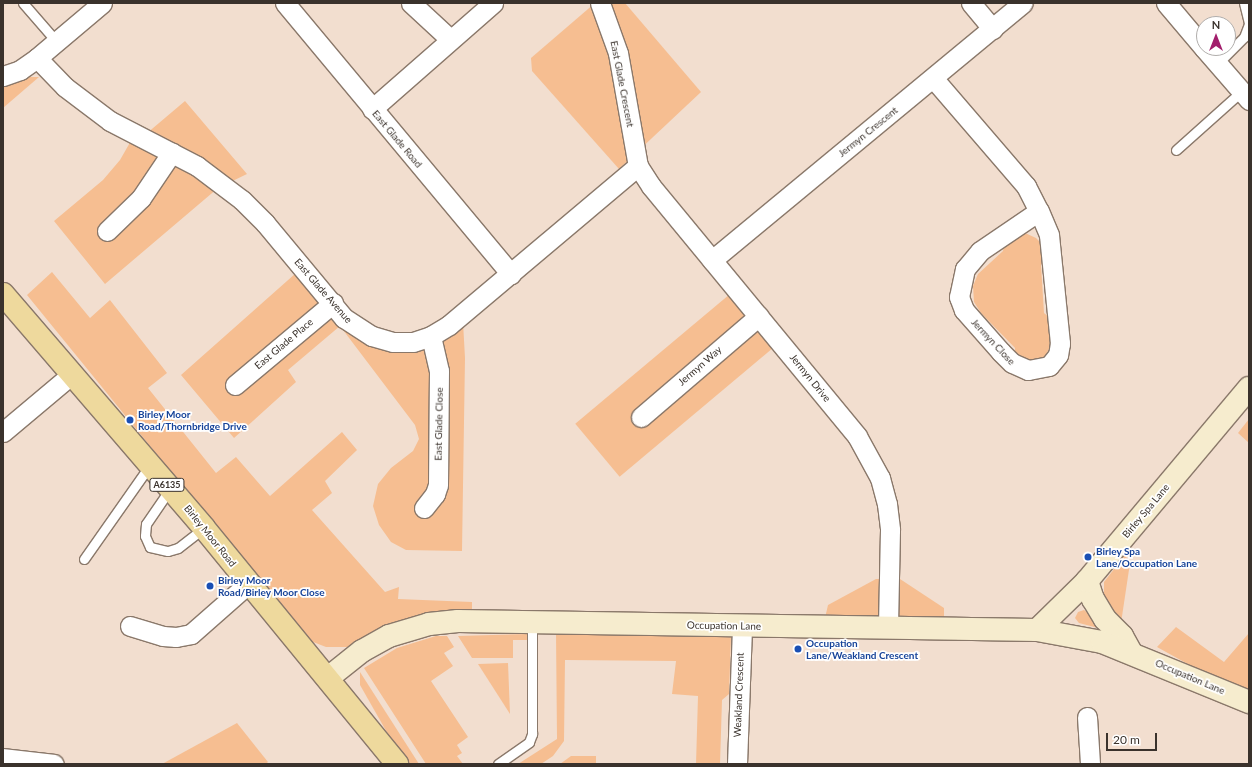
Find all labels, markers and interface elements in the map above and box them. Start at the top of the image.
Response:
north arrow [1196,16,1236,56]
text: N [1212,18,1220,31]
street label: East Glade Crescent [608,40,636,128]
street label: Jermyn Crescent [836,104,900,160]
street label: East Glade Road [369,108,425,170]
street label: East Glade Avenue [291,256,355,326]
street label: East Glade Place [252,316,316,372]
street label: Jermyn Close [969,316,1017,368]
street label: Jermyn Way [676,344,724,388]
street label: Jermyn Drive [787,352,833,404]
street label: East Glade Close [432,387,446,461]
place label: Birley Moor Road/Thornbridge Drive [138,408,247,432]
marker: Birley Moor Road/Thornbridge Drive [125,415,135,425]
road number: A6135 [149,478,185,492]
street label: Birley Spa Lane [1120,481,1172,541]
street label: Birley Moor Road [181,503,239,569]
place label: Birley Spa Lane/Occupation Lane [1096,545,1197,568]
marker: Birley Spa Lane/Occupation Lane [1083,552,1093,562]
place label: Birley Moor Road/Birley Moor Close [218,574,325,598]
marker: Birley Moor Road/Birley Moor Close [205,581,215,591]
street label: Occupation Lane [687,619,761,633]
place label: Occupation Lane/Weakland Crescent [806,637,918,660]
marker: Occupation Lane/Weakland Crescent [793,644,803,654]
street label: Weakland Crescent [732,652,746,738]
street label: Occupation Lane [1153,657,1227,697]
scale bar [1108,725,1159,751]
text: 20 m [1113,732,1140,747]

